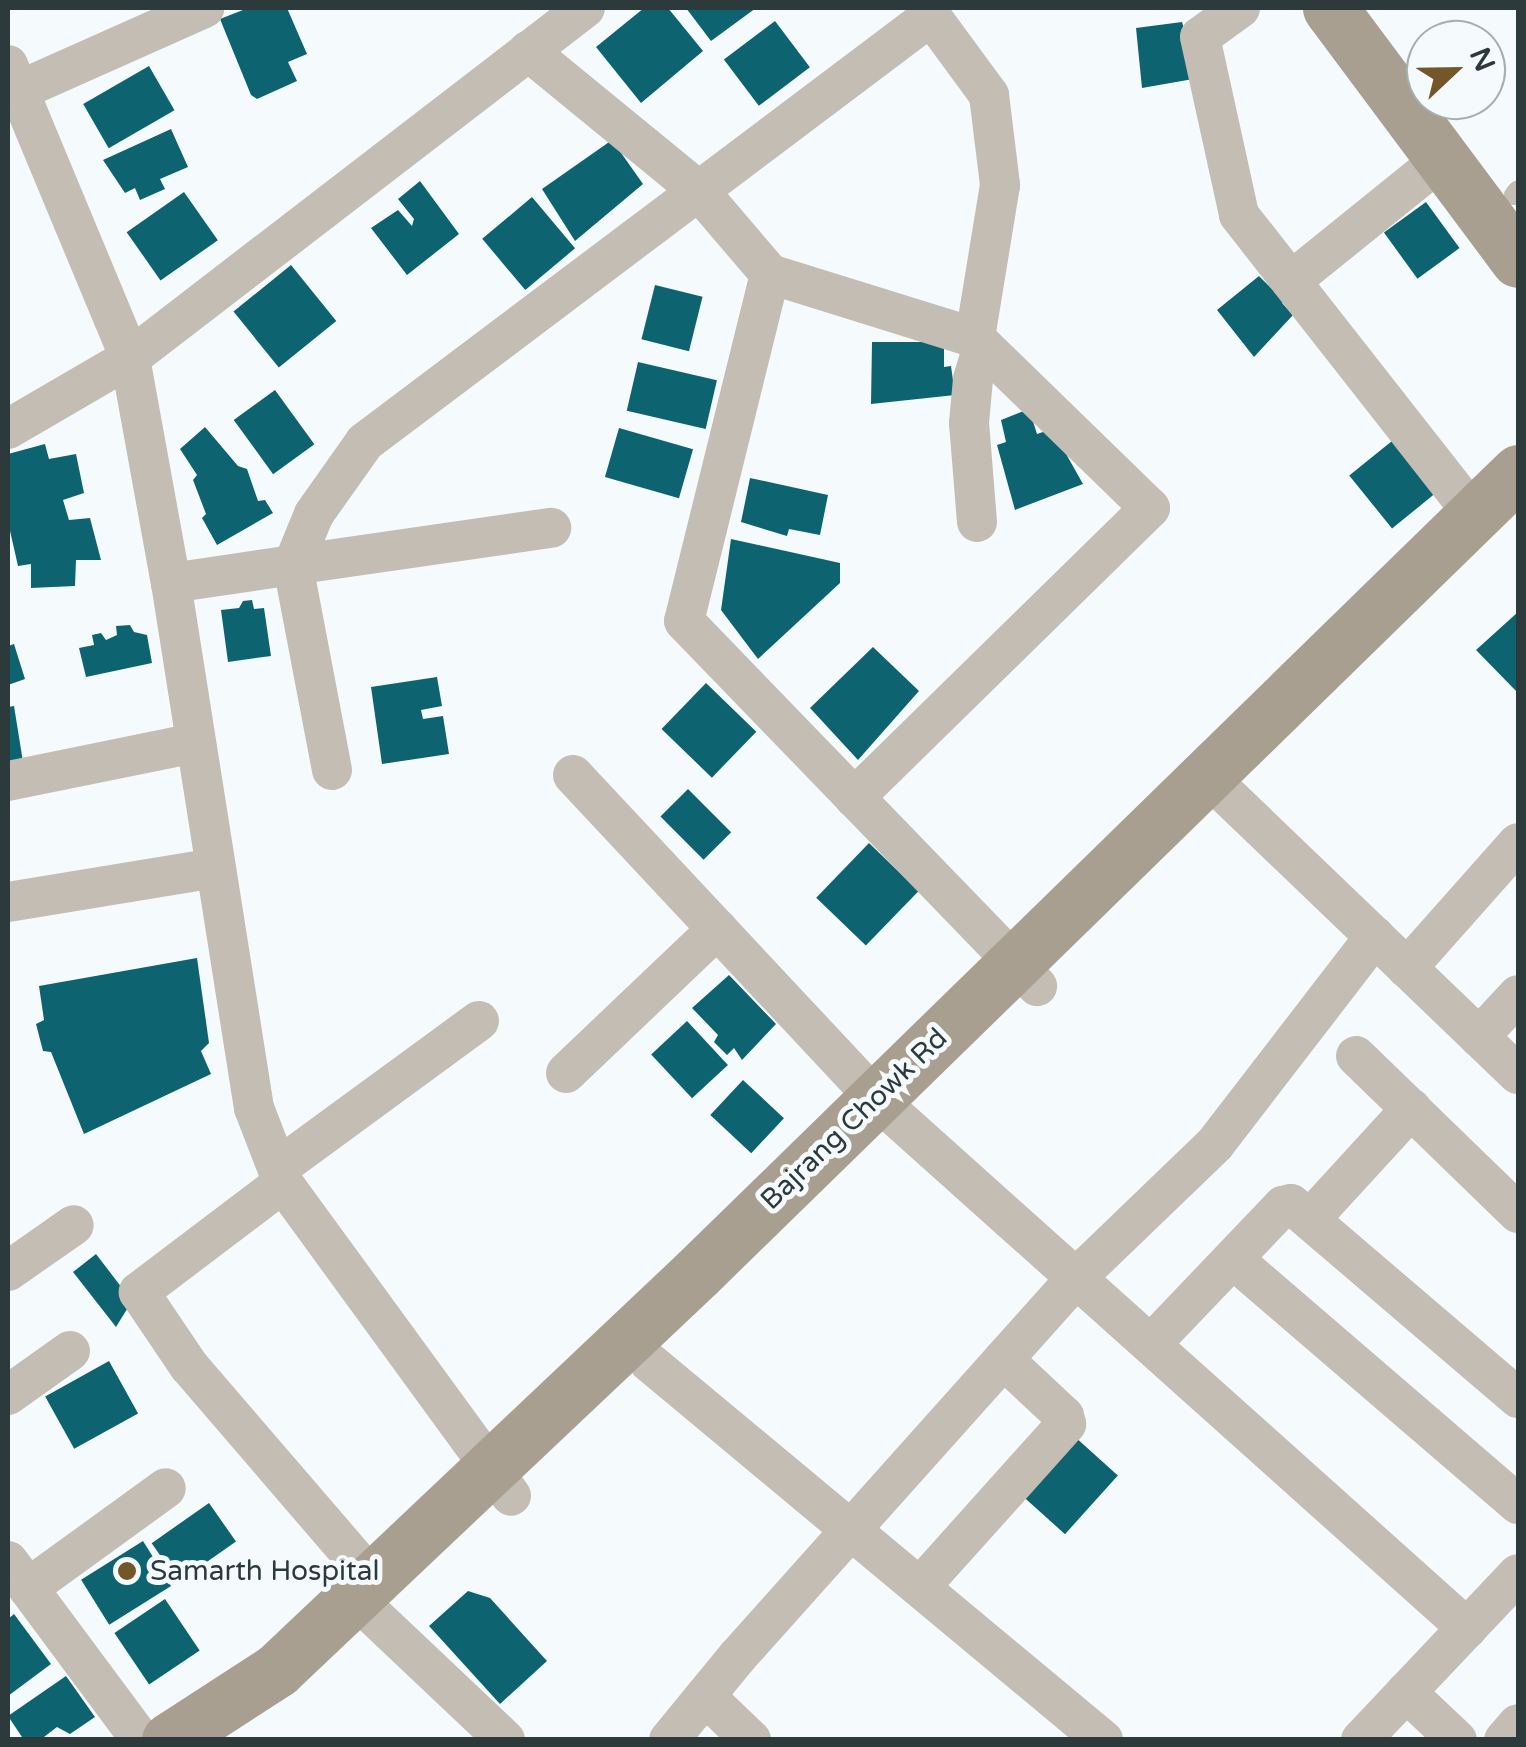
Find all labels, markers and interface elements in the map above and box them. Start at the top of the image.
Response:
north arrow [1406,20,1506,120]
text: N [1462,43,1502,76]
street label: Bajrang Chowk Rd [754,1021,954,1217]
place label: Samarth Hospital [150,1554,379,1588]
marker: Samarth Hospital [114,1558,140,1584]

